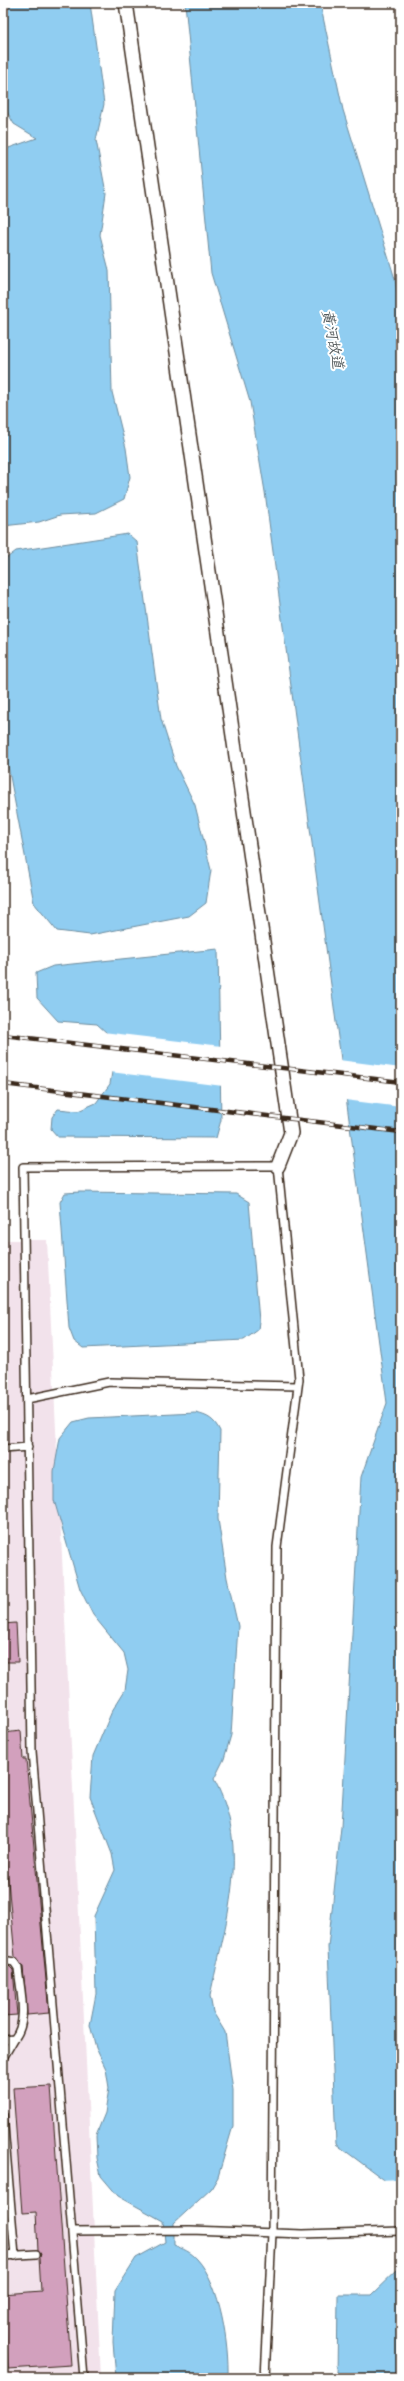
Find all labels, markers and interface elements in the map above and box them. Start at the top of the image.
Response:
water label: 黄河故道 [317,307,352,372]

